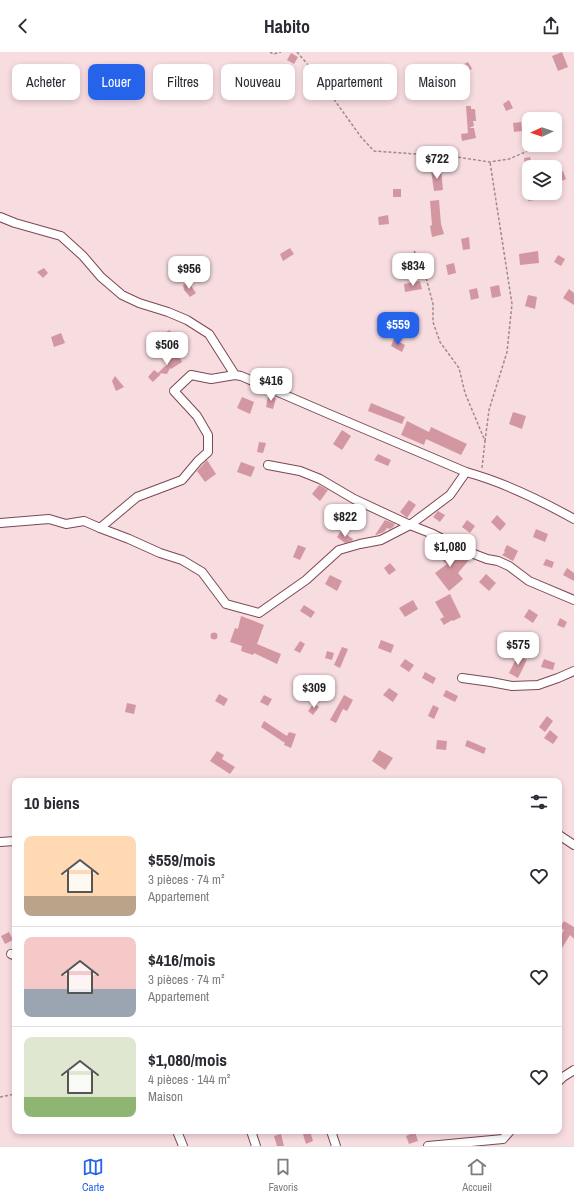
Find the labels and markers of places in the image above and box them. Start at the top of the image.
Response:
pin: $722 [413,146,461,180]
pin: $834 [389,253,437,287]
pin: $956 [165,256,213,290]
pin: $559 [374,312,422,346]
pin: $506 [143,332,191,366]
pin: $416 [247,368,295,402]
pin: $822 [321,504,369,538]
pin: $1,080 [417,534,483,568]
pin: $575 [494,632,542,666]
pin: $309 [290,675,338,709]

